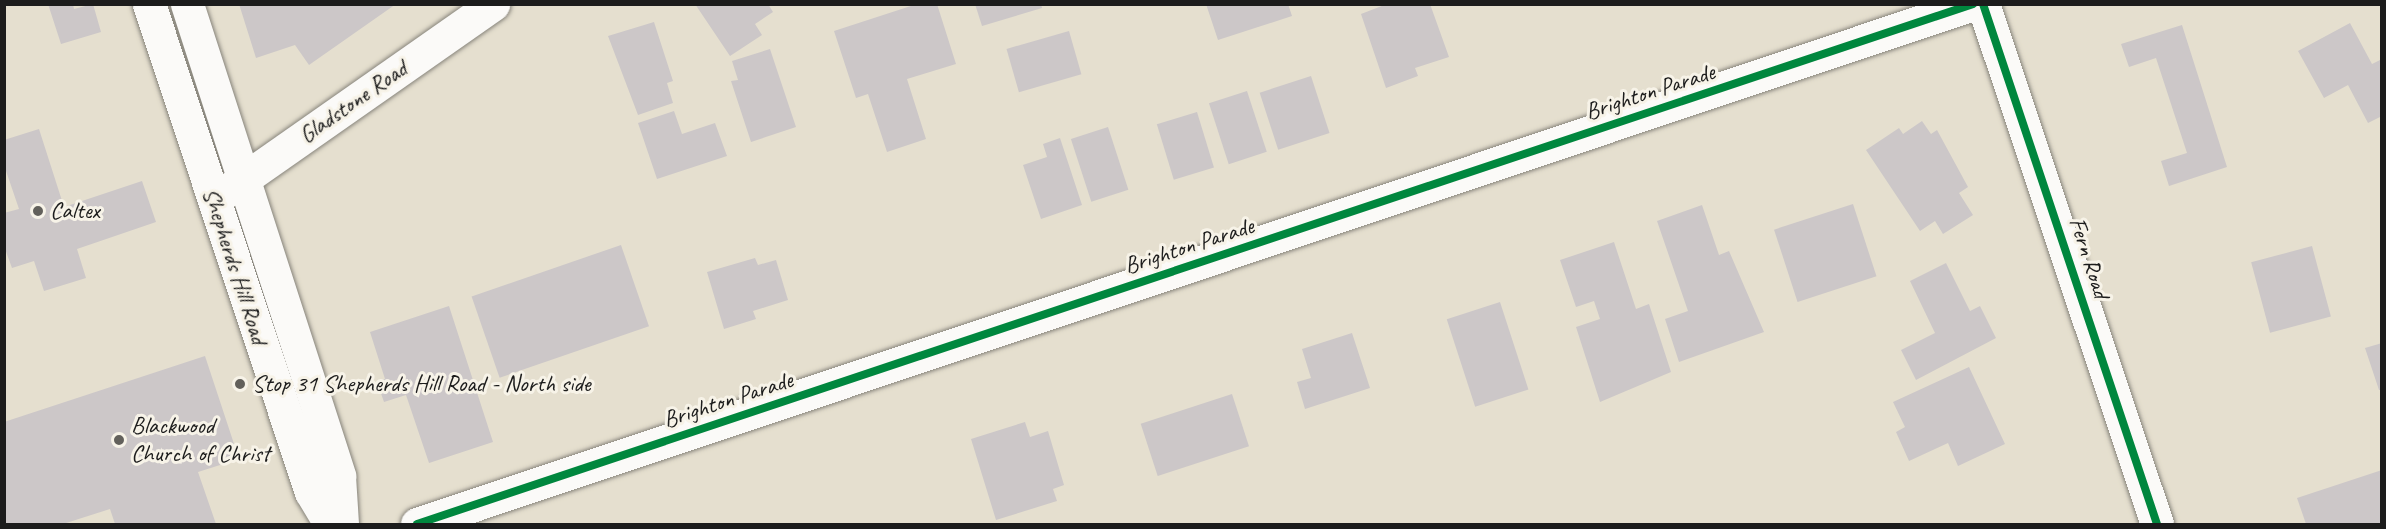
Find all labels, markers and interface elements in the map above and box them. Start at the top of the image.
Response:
street label: Gladstone Road [294,54,412,150]
street label: Brighton Parade [1582,58,1718,126]
street label: Shepherds Hill Road [196,184,274,348]
place label: Caltex [50,197,100,225]
marker: Caltex [31,204,45,218]
street label: Brighton Parade [1121,212,1257,280]
street label: Fern Road [2062,214,2116,302]
street label: Brighton Parade [660,366,796,434]
place label: Stop 31 Shepherds Hill Road - North side [252,370,592,398]
marker: Stop 31 Shepherds Hill Road - North side [233,377,247,391]
place label: Blackwood Church of Christ [131,412,270,468]
marker: Blackwood Church of Christ [112,433,126,447]

